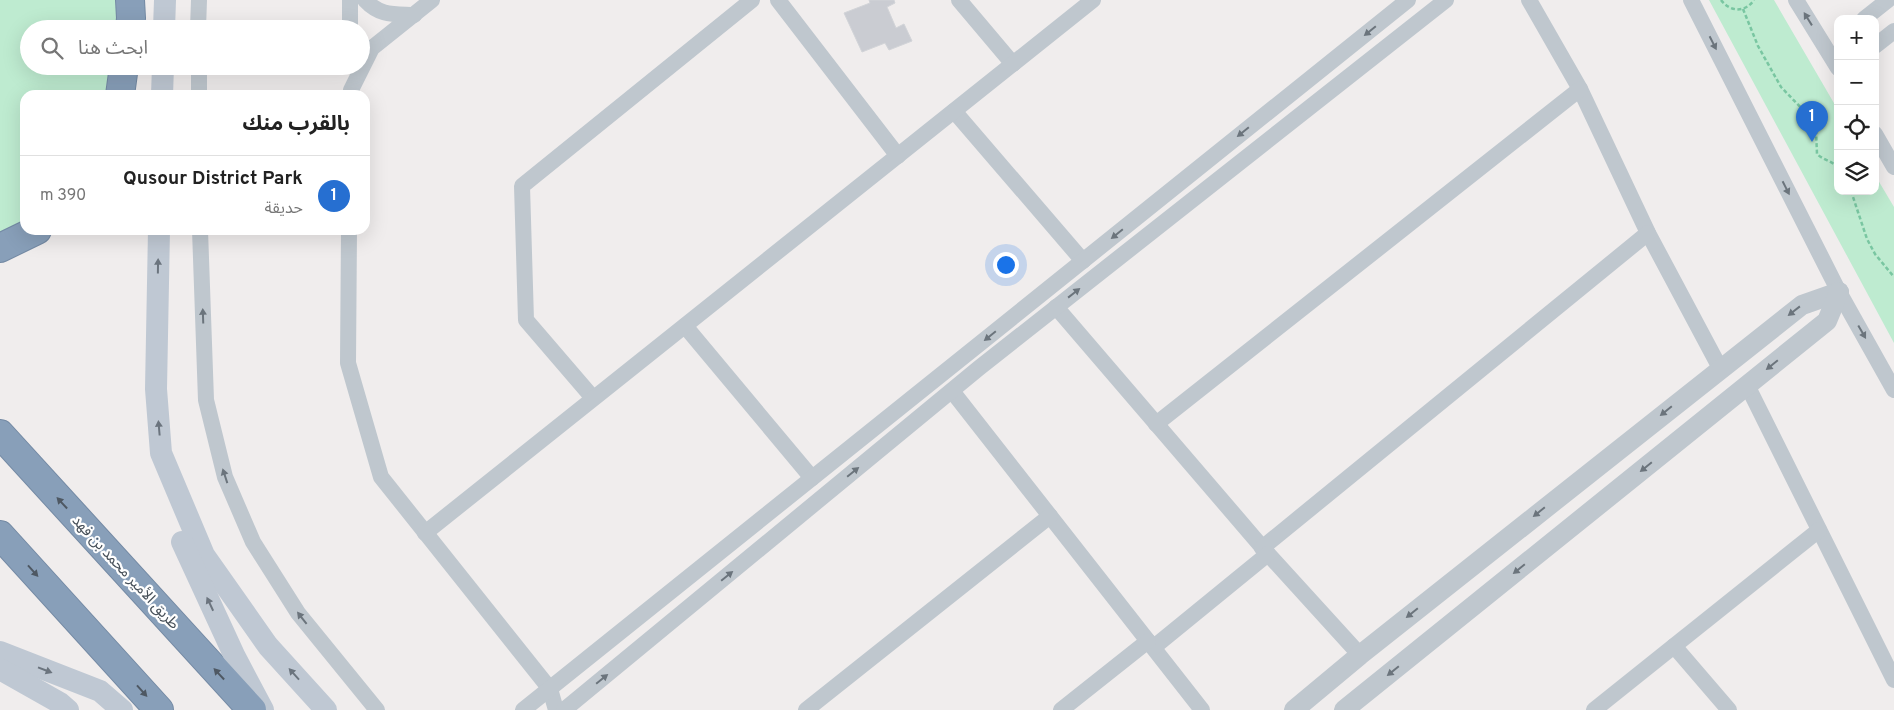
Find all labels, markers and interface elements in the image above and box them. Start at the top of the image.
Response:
one-way arrow [1803,12,1812,25]
map controls [1834,15,1879,195]
button: + [1834,15,1879,60]
search box [20,20,370,75]
one-way arrow [1364,25,1377,36]
icon: search [38,34,66,62]
one-way arrow [1709,36,1717,51]
text: ابحث هنا [78,37,148,61]
button: − [1834,60,1879,105]
pin: 1 [1796,101,1828,142]
button: locate [1834,105,1879,150]
text: بالقرب منك [242,111,350,138]
one-way arrow [1237,127,1250,138]
button: layers [1834,150,1879,195]
text: Qusour District Park [123,167,303,191]
one-way arrow [1782,181,1790,196]
text: 390 m [40,186,86,206]
text: 1 [331,186,337,206]
text: حديقة [265,199,303,219]
one-way arrow [1111,228,1124,239]
your location [993,252,1019,278]
one-way arrow [154,257,162,273]
one-way arrow [1067,288,1080,299]
one-way arrow [1788,305,1801,316]
one-way arrow [198,308,206,324]
one-way arrow [1857,326,1866,339]
one-way arrow [984,330,997,341]
one-way arrow [1766,360,1779,371]
one-way arrow [1660,405,1673,416]
one-way arrow [155,420,163,436]
one-way arrow [1640,461,1653,472]
one-way arrow [846,467,859,478]
one-way arrow [221,468,229,483]
one-way arrow [56,497,68,509]
one-way arrow [1533,507,1546,518]
street label: طريق الأمير محمد بن فهد [67,512,183,634]
one-way arrow [1513,563,1526,574]
one-way arrow [27,565,39,577]
one-way arrow [720,570,733,581]
one-way arrow [206,597,214,611]
one-way arrow [1406,608,1419,619]
one-way arrow [297,612,308,625]
one-way arrow [1386,665,1399,676]
one-way arrow [38,667,53,674]
one-way arrow [288,668,300,680]
one-way arrow [213,669,225,681]
one-way arrow [595,673,607,685]
one-way arrow [136,685,148,697]

